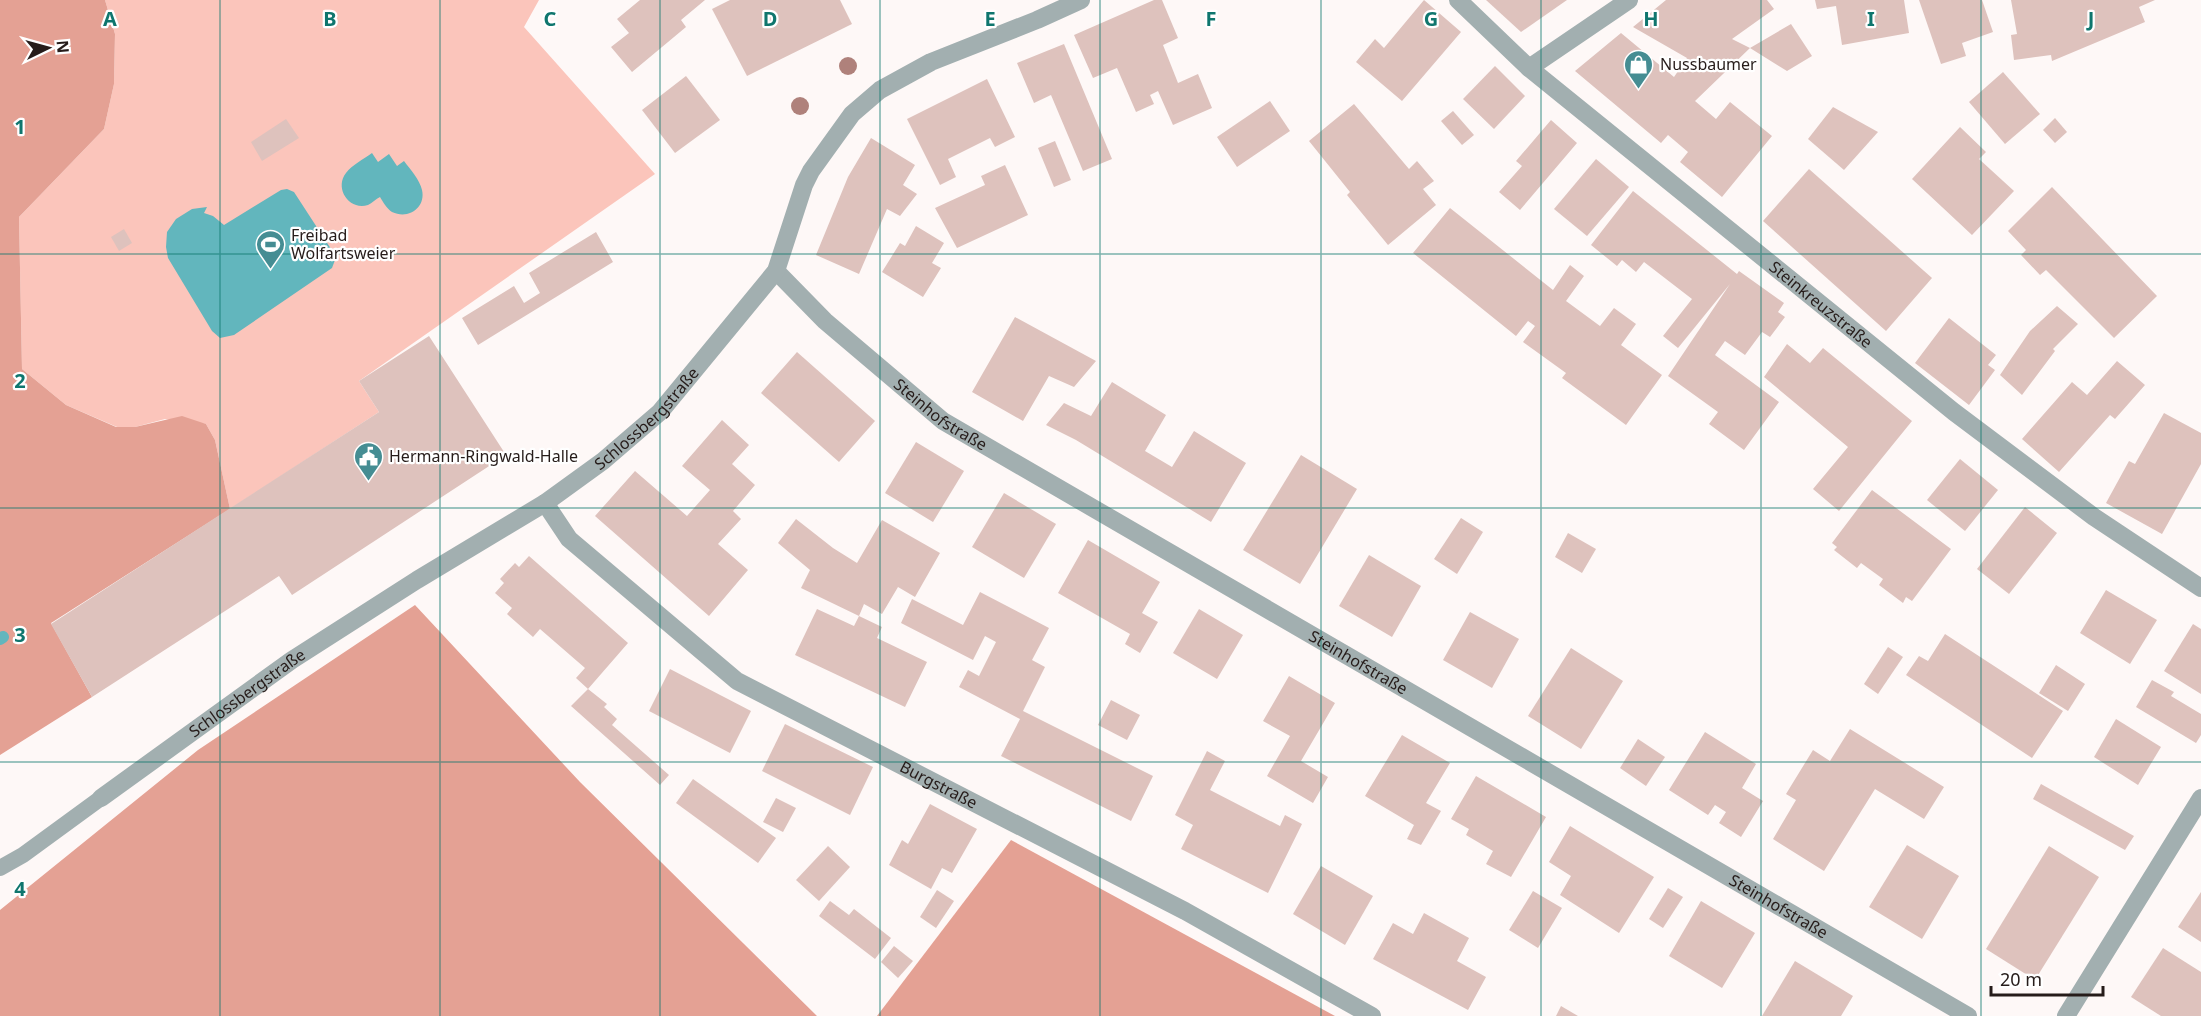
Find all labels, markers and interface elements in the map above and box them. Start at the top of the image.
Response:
text: A [103,5,117,32]
text: B [323,5,337,32]
text: C [544,5,557,32]
text: D [763,5,777,32]
text: E [984,5,996,32]
text: F [1206,5,1216,32]
text: G [1424,5,1438,32]
text: H [1643,5,1659,32]
text: I [1867,5,1875,32]
text: J [2086,5,2094,32]
north arrow [18,18,78,78]
text: N [51,39,74,54]
shop icon: Nussbaumer [1623,48,1655,90]
place label: Nussbaumer [1660,53,1757,75]
text: 1 [14,113,26,140]
place label: Freibad Wolfartsweier [291,224,396,264]
sports icon: Freibad Wolfartsweier [254,228,286,270]
street label: Steinkreuzstraße [1765,256,1877,353]
street label: Schlossbergstraße [590,362,704,475]
text: 2 [14,367,26,394]
street label: Steinhofstraße [889,373,991,455]
public building icon: Hermann-Ringwald-Halle [352,440,384,482]
place label: Hermann-Ringwald-Halle [389,445,578,467]
text: 3 [14,621,26,648]
street label: Steinhofstraße [1305,625,1412,699]
street label: Schlossbergstraße [184,643,309,742]
street label: Burgstraße [896,755,981,814]
street label: Steinhofstraße [1725,869,1832,943]
text: 4 [14,875,26,902]
scale bar [1991,959,2104,997]
text: 20 m [2000,967,2042,991]

